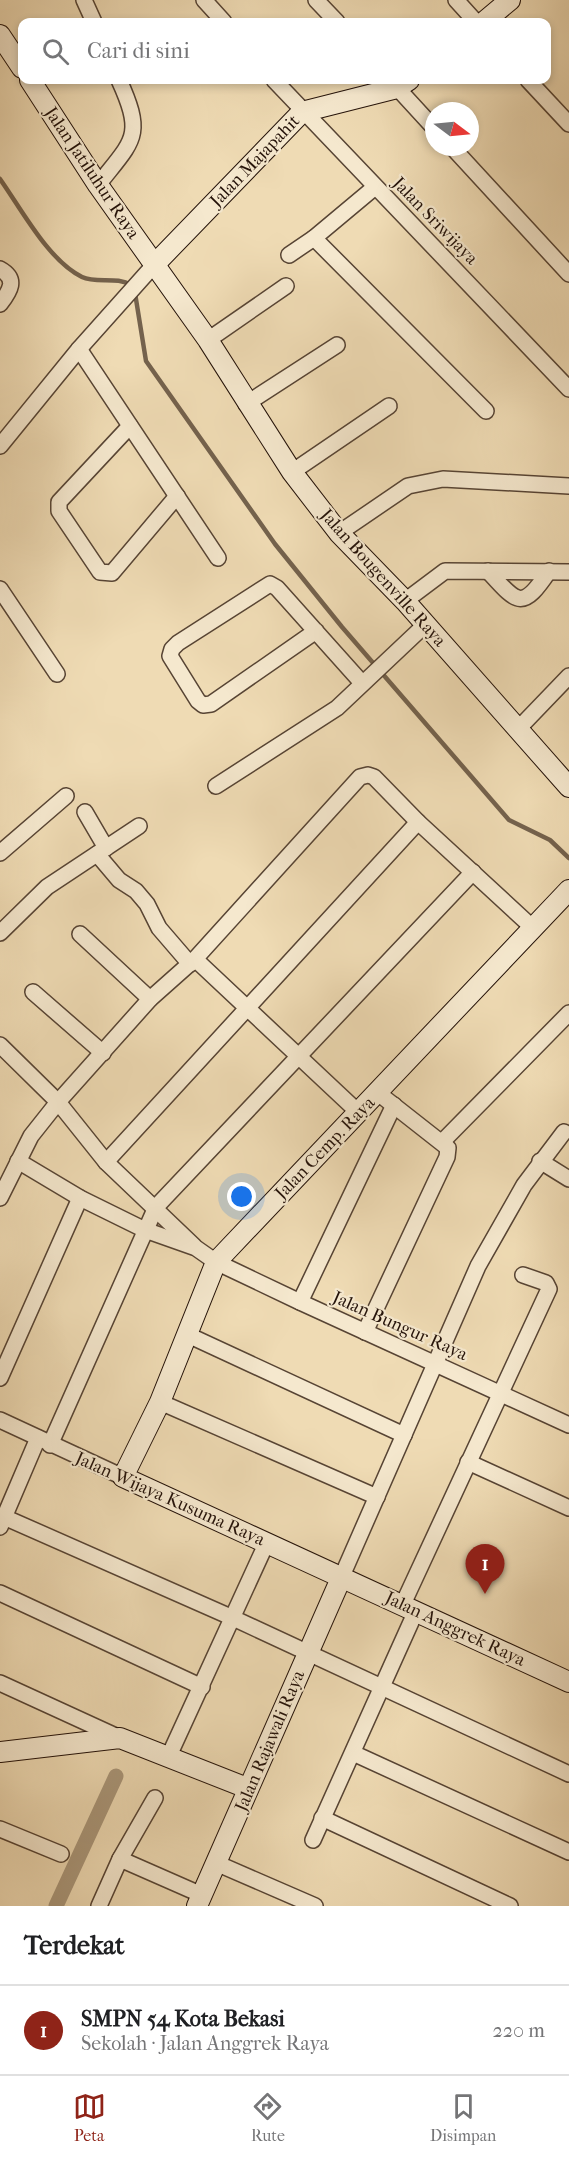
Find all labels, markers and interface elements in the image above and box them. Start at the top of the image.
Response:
search box [18,18,551,84]
icon: search [39,35,72,68]
text: Cari di sini [87,38,190,64]
street label: Jalan Jatiluhur Raya [39,101,144,243]
north arrow [425,102,479,156]
street label: Jalan Majapahit [204,110,305,213]
street label: Jalan Sriwijaya [387,171,482,270]
street label: Jalan Bougenville Raya [314,503,451,652]
street label: Jalan Cemp. Raya [269,1092,380,1205]
your location [227,1182,256,1211]
street label: Jalan Bungur Raya [328,1286,471,1365]
street label: Jalan Wijaya Kusuma Raya [70,1447,269,1551]
pin: 1 [466,1544,504,1594]
street label: Jalan Anggrek Raya [380,1586,529,1671]
street label: Jalan Rajawali Raya [230,1667,309,1817]
text: Terdekat [24,1930,125,1961]
text: SMPN 54 Kota Bekasi [81,2006,285,2032]
text: 1 [40,2019,47,2042]
text: 220 m [492,2019,545,2042]
text: Sekolah · Jalan Anggrek Raya [81,2032,329,2055]
tab: Peta [73,2090,106,2145]
tab: Rute [251,2090,285,2145]
tab: Disimpan [430,2090,496,2145]

